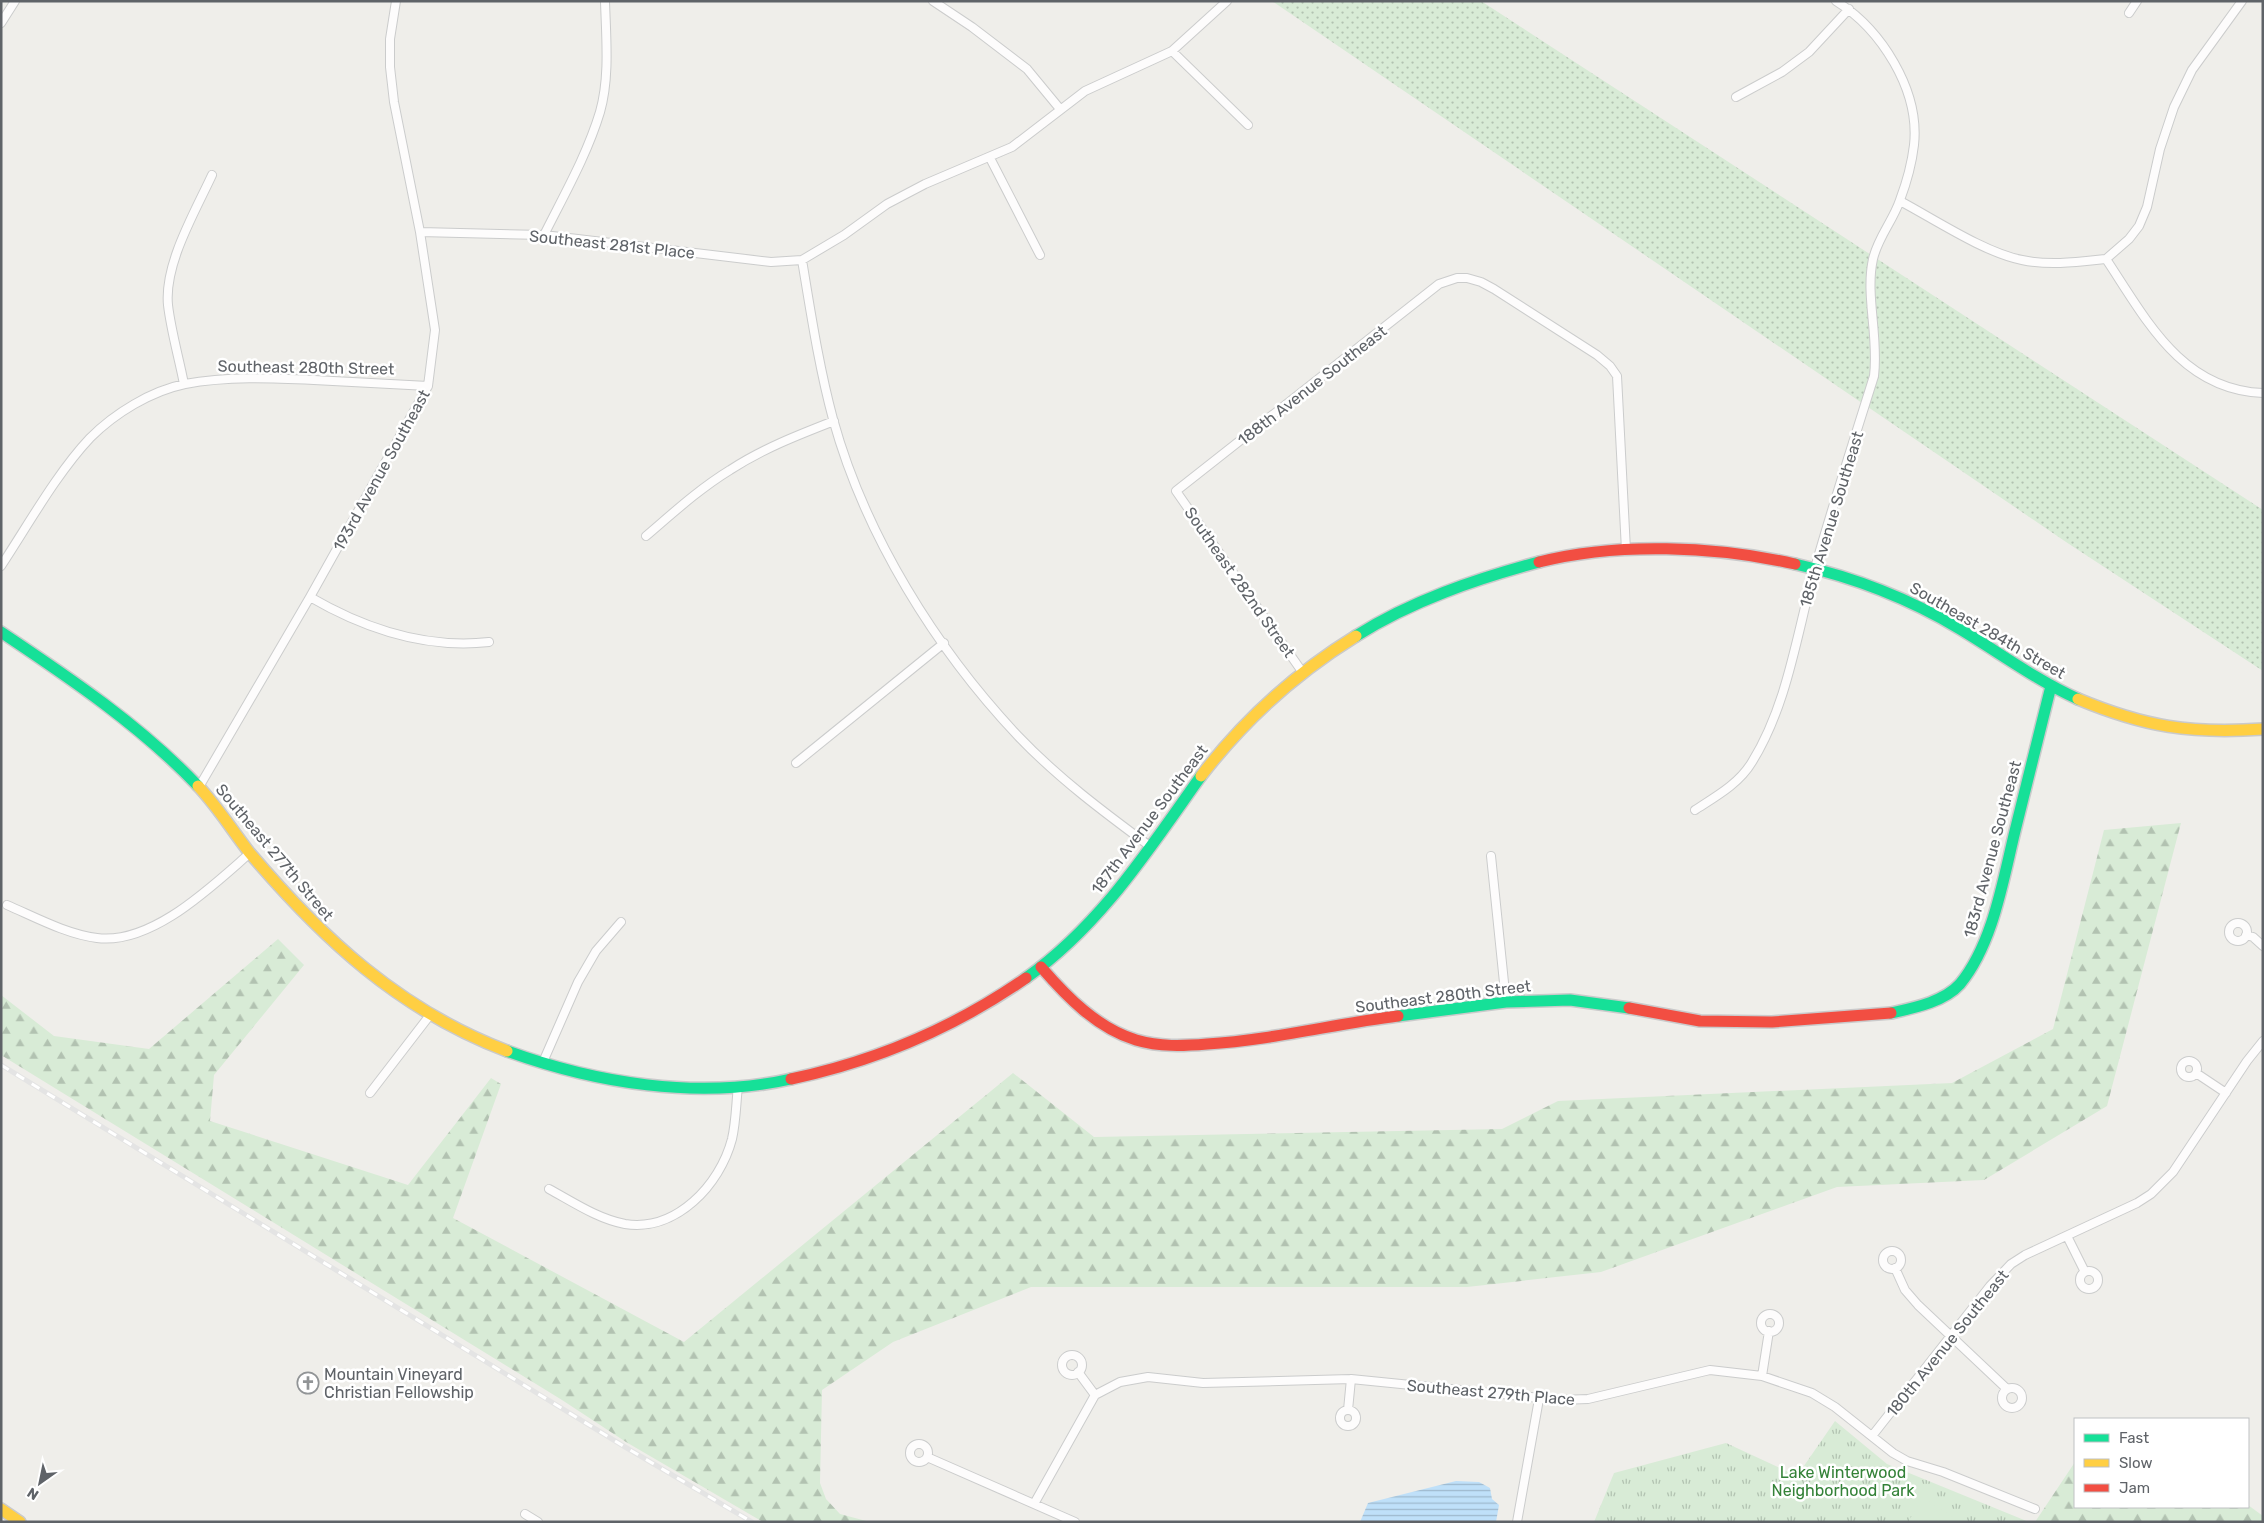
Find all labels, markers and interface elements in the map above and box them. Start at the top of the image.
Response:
street label: Southeast 281st Place [528,226,696,263]
street label: 188th Avenue Southeast [1234,321,1391,449]
street label: Southeast 280th Street [217,356,395,379]
street label: 193rd Avenue Southeast [329,386,434,554]
street label: 185th Avenue Southeast [1796,429,1867,609]
street label: Southeast 282nd Street [1180,503,1299,661]
street label: Southeast 284th Street [1907,578,2069,683]
street label: 187th Avenue Southeast [1087,741,1212,898]
street label: 183rd Avenue Southeast [1960,759,2025,940]
street label: Southeast 277th Street [212,780,337,925]
street label: Southeast 280th Street [1354,976,1532,1017]
street label: 180th Avenue Southeast [1882,1266,2013,1421]
place label: Mountain Vineyard Christian Fellowship [324,1365,474,1402]
church icon: Mountain Vineyard Christian Fellowship [296,1371,320,1395]
street label: Southeast 279th Place [1406,1376,1576,1409]
legend [2074,1418,2249,1508]
text: Fast [2119,1429,2149,1447]
text: Slow [2119,1454,2152,1472]
north arrow [15,1458,65,1508]
park label: Lake Winterwood Neighborhood Park [1772,1463,1915,1500]
text: Jam [2119,1479,2150,1497]
text: N [24,1484,42,1503]

